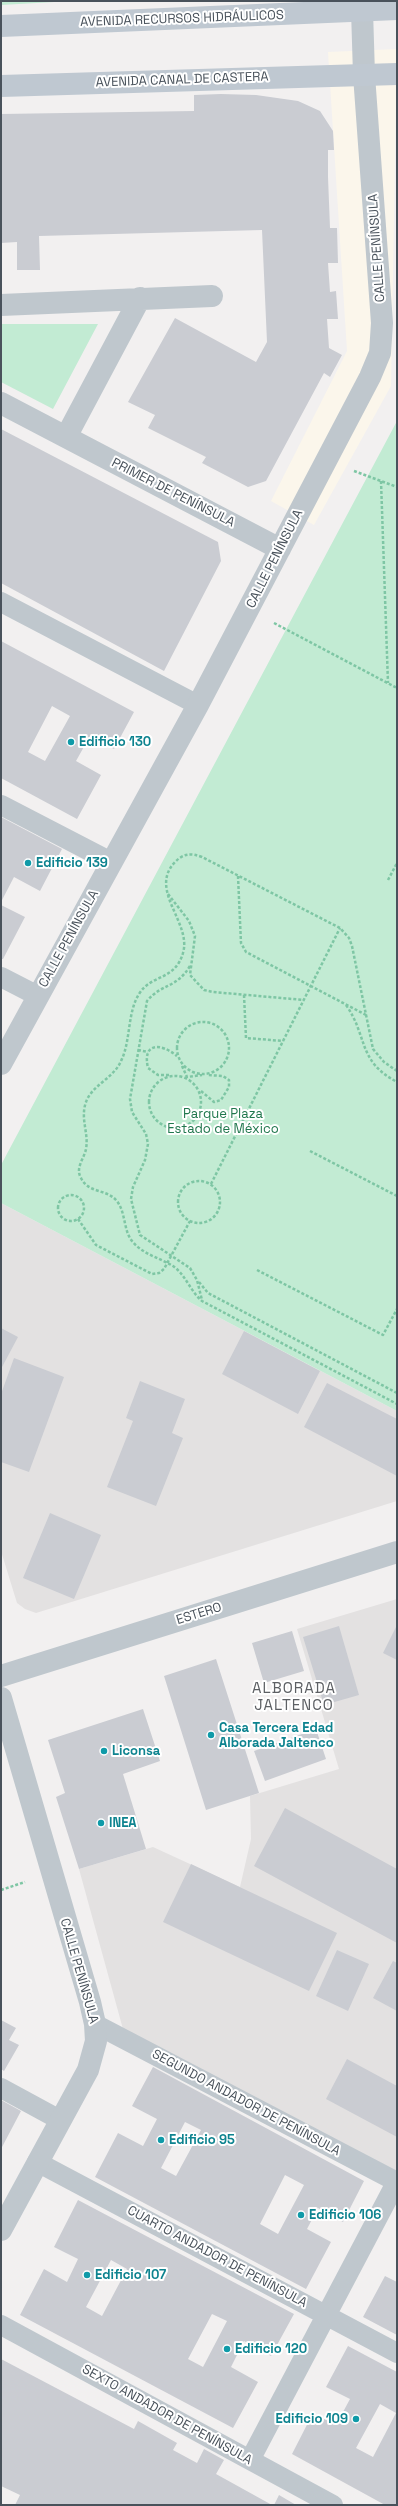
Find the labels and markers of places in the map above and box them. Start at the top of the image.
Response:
place label: Edificio 130 [79,734,151,750]
marker: Edificio 130 [66,737,76,747]
place label: Edificio 139 [36,855,108,871]
marker: Edificio 139 [23,858,33,868]
place label: Casa Tercera Edad Alborada Jaltenco [219,1720,334,1751]
marker: Casa Tercera Edad Alborada Jaltenco [206,1730,216,1740]
place label: Liconsa [112,1743,160,1759]
marker: Liconsa [99,1746,109,1756]
place label: INEA [109,1815,137,1831]
marker: INEA [96,1818,106,1828]
place label: Edificio 95 [169,2132,235,2148]
marker: Edificio 95 [156,2135,166,2145]
place label: Edificio 106 [309,2207,381,2223]
marker: Edificio 106 [296,2210,306,2220]
place label: Edificio 107 [95,2267,166,2283]
marker: Edificio 107 [82,2270,92,2280]
place label: Edificio 120 [235,2341,307,2357]
marker: Edificio 120 [222,2344,232,2354]
place label: Edificio 109 [276,2411,348,2427]
marker: Edificio 109 [351,2414,361,2424]

